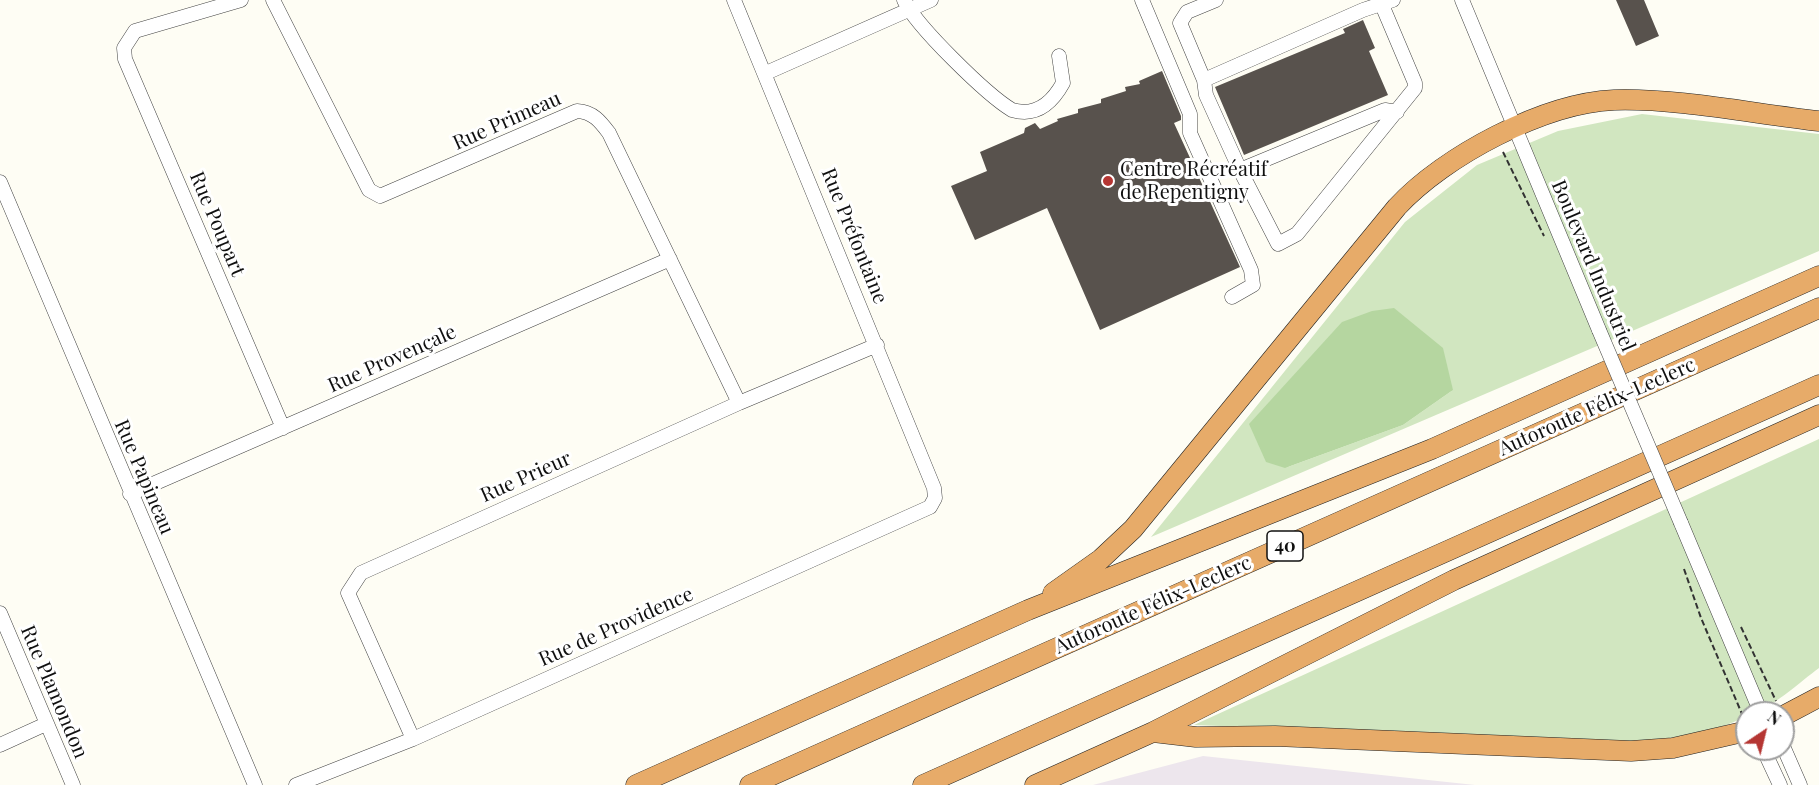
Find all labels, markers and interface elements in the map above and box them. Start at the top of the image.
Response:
street label: Rue Primeau [449,87,565,155]
place label: Centre Récréatif de Repentigny [1120,158,1267,205]
street label: Rue Préfontaine [816,165,892,307]
street label: Rue Poupart [184,168,250,280]
marker: Centre Récréatif de Repentigny [1101,174,1115,188]
street label: Boulevard Industriel [1546,177,1640,355]
street label: Rue Provençale [324,320,460,398]
street label: Autoroute Félix-Leclerc [1495,353,1699,461]
street label: Rue Papineau [109,416,179,538]
street label: Rue Prieur [477,446,575,508]
road number: 40 [1267,531,1303,561]
street label: Autoroute Félix-Leclerc [1051,551,1255,659]
street label: Rue de Providence [535,582,697,672]
street label: Rue Plamondon [15,622,93,762]
north arrow [1735,701,1795,761]
text: N [1764,706,1785,729]

